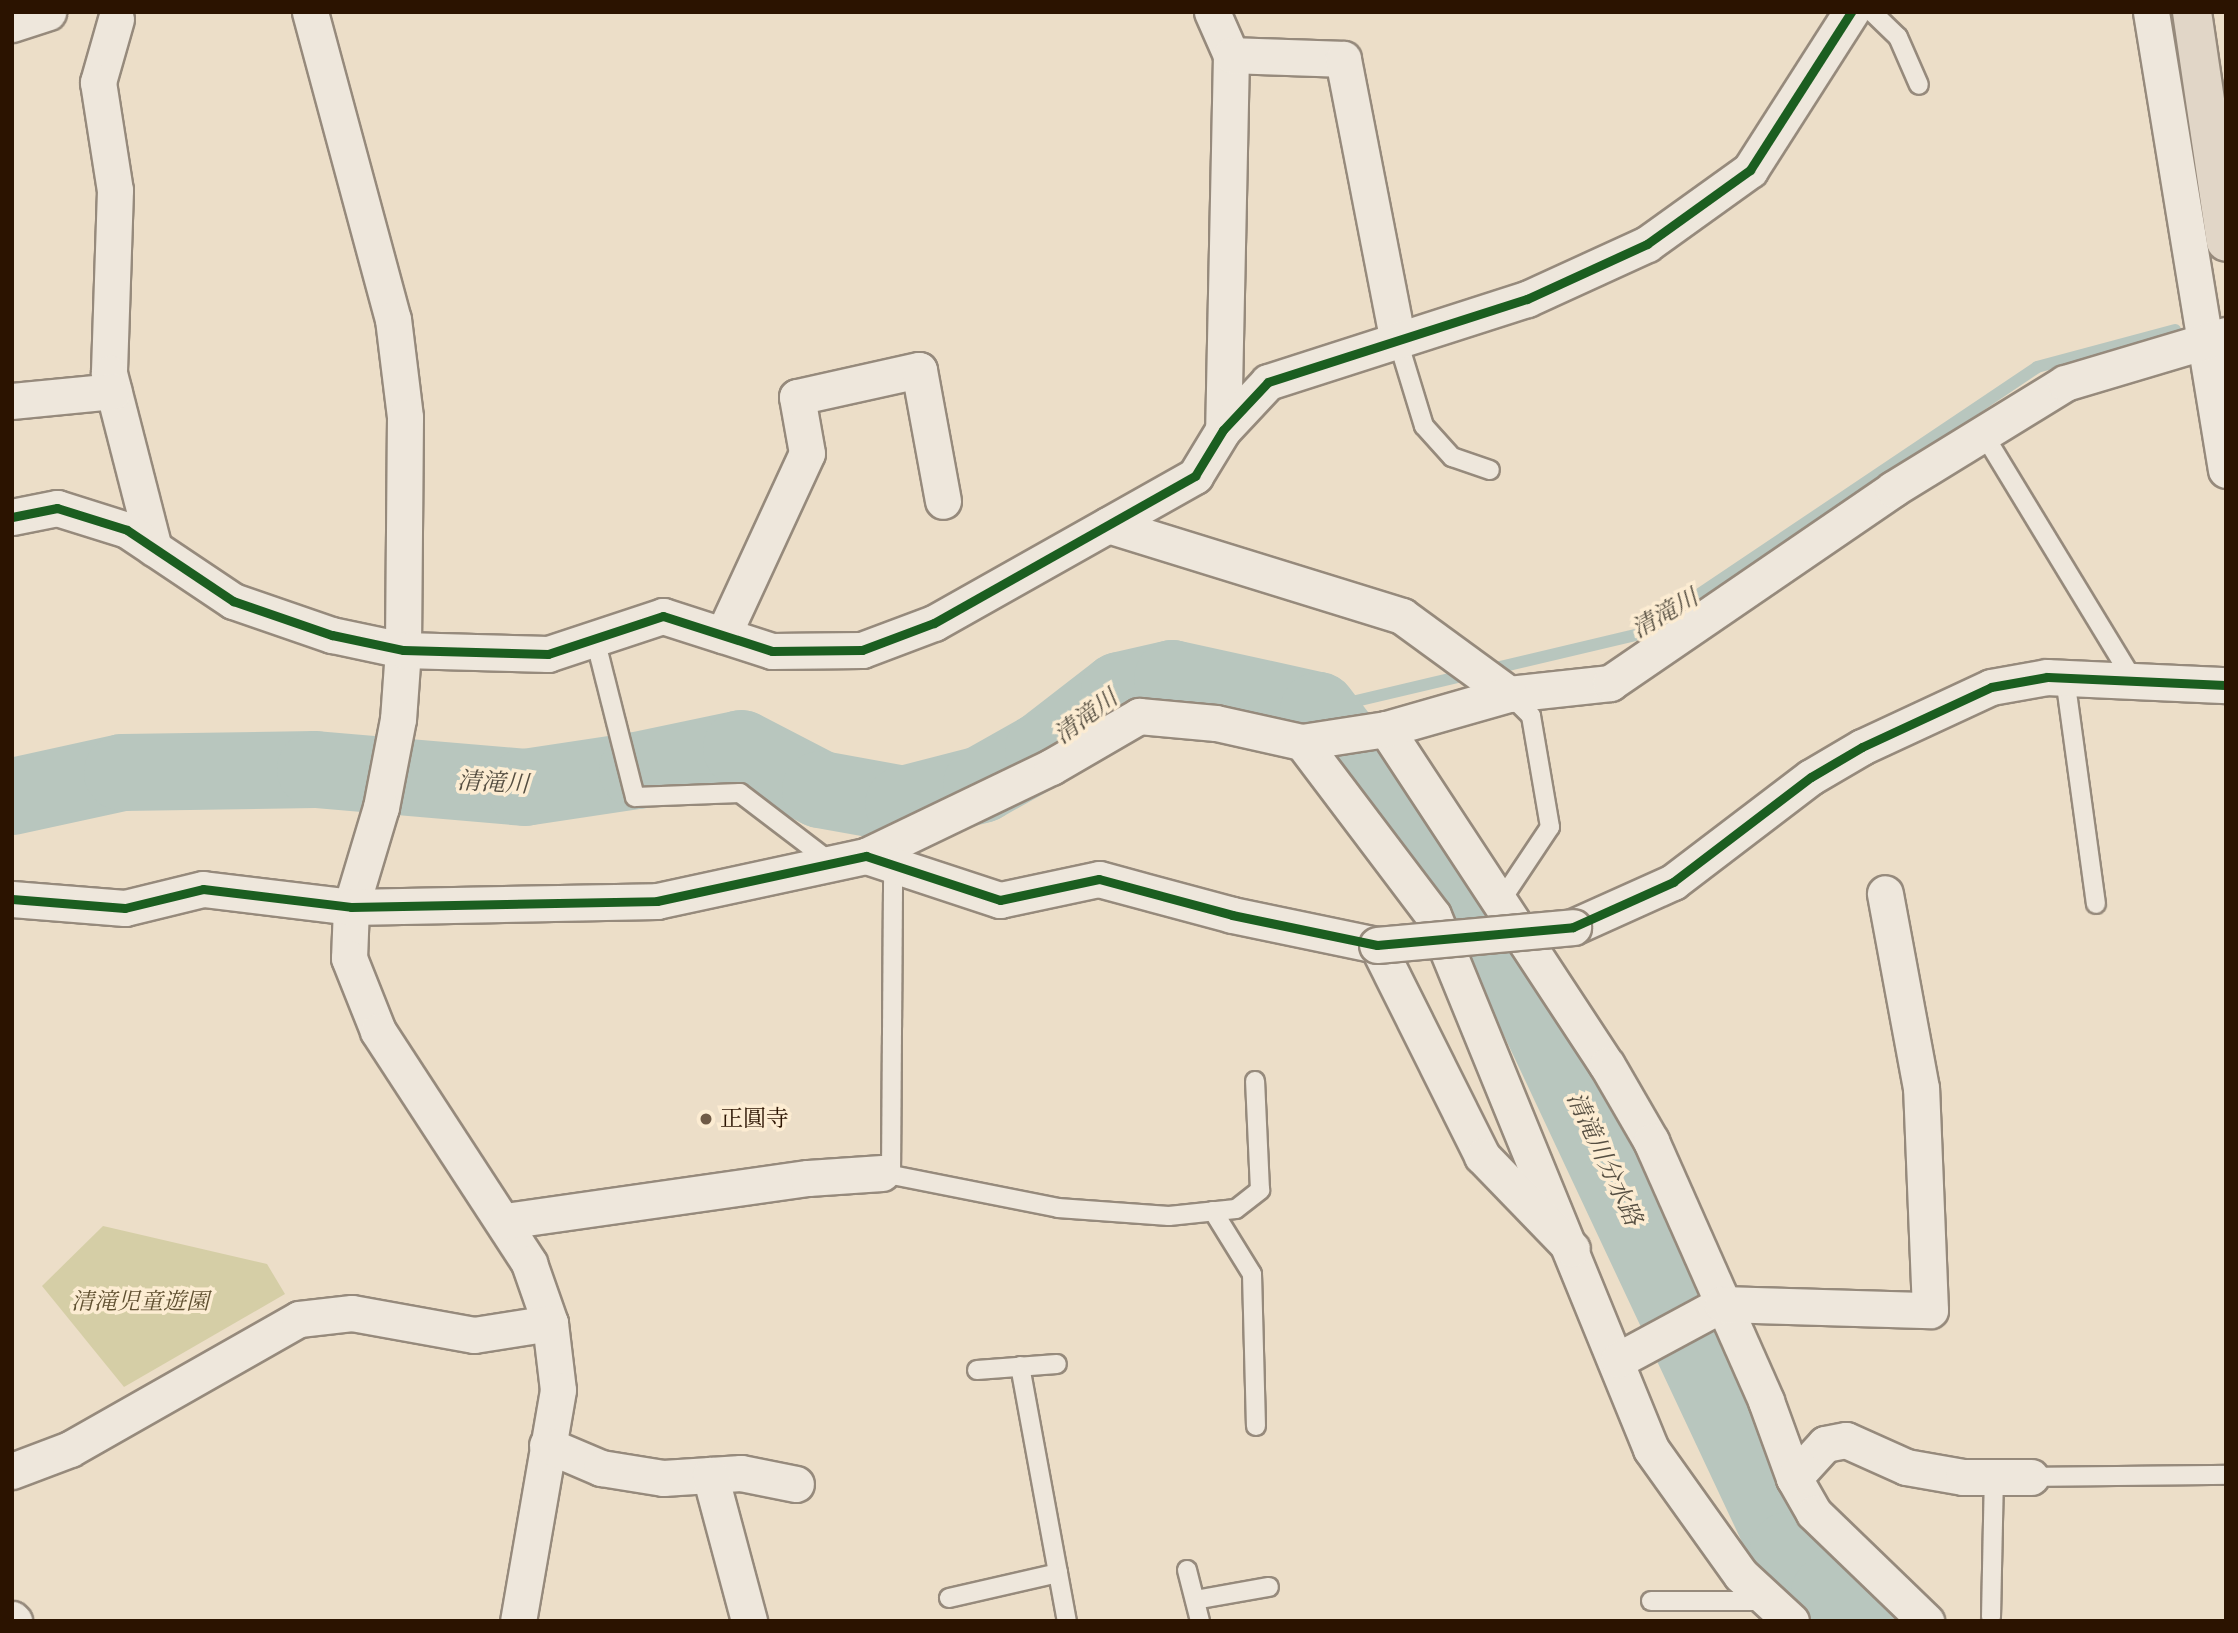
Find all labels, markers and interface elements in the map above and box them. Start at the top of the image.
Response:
water label: 清滝川 [1627,584,1703,644]
water label: 清滝川 [1049,684,1123,750]
water label: 清滝川 [456,767,530,799]
water label: 清滝川分水路 [1561,1088,1647,1230]
place label: 正圓寺 [720,1105,789,1133]
marker: 正圓寺 [698,1111,714,1127]
park label: 清滝児童遊園 [71,1288,209,1316]

